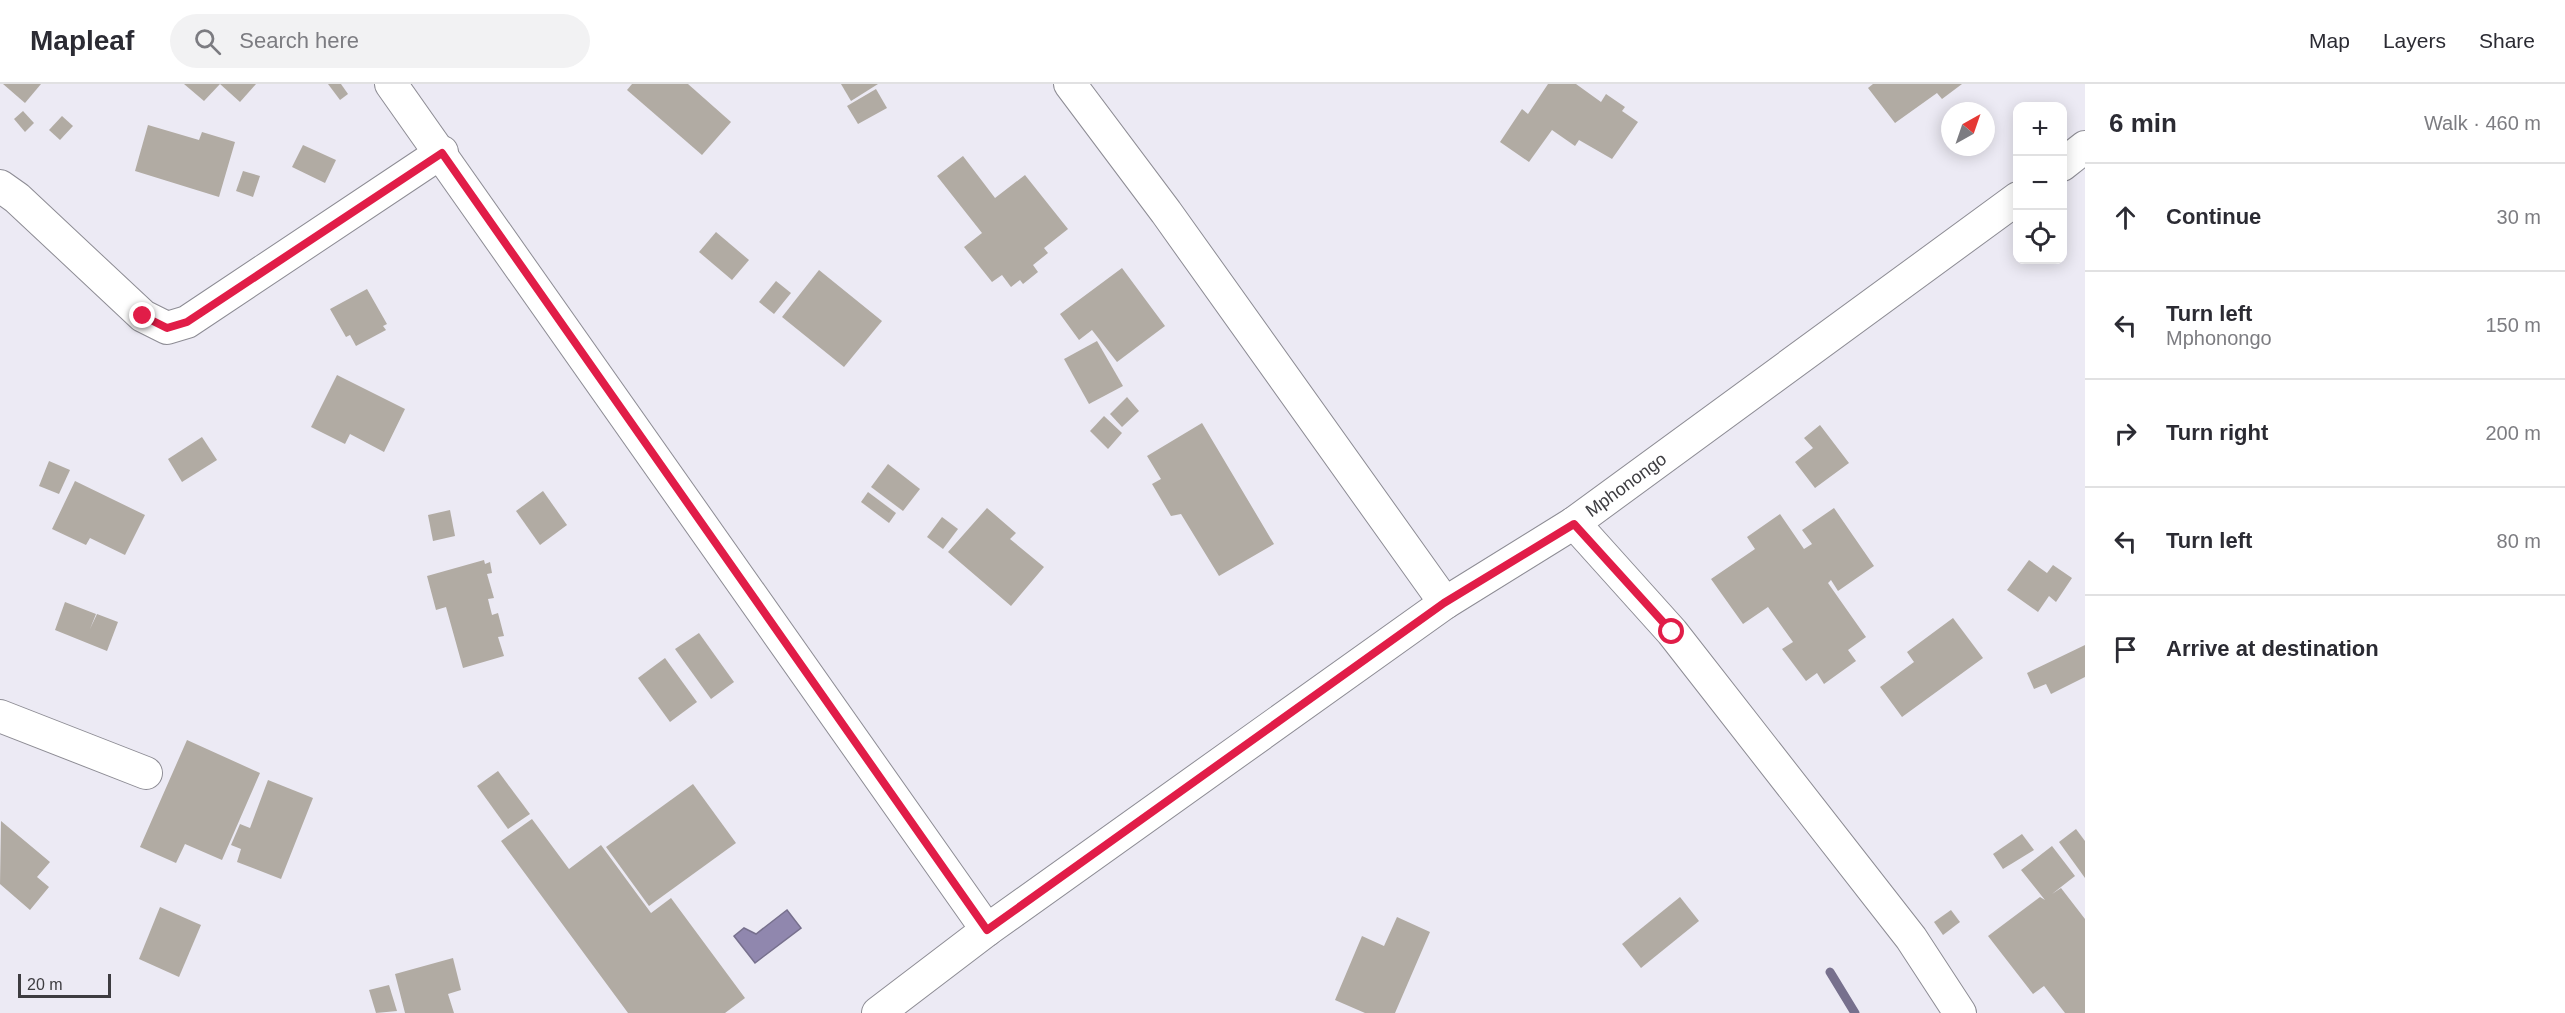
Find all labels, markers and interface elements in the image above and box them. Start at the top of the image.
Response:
search box [170,14,590,68]
text: Mapleaf [30,25,134,56]
icon: search [191,25,224,58]
text: Search here [239,28,359,53]
text: Map [2309,29,2350,52]
text: Layers [2383,29,2446,52]
text: Share [2479,29,2535,52]
north arrow [1941,102,1995,156]
map controls [2013,102,2067,264]
button: + [2013,102,2067,156]
text: 6 min [2109,108,2177,138]
text: Walk · 460 m [2424,112,2541,134]
button: − [2013,156,2067,210]
icon: ahead [2109,201,2142,234]
text: Continue [2166,204,2261,229]
text: 30 m [2497,206,2541,228]
button: locate [2013,210,2067,264]
text: Turn left [2166,301,2252,326]
route end [129,302,155,328]
icon: left [2109,309,2142,342]
text: 150 m [2485,314,2541,336]
text: Mphonongo [2166,327,2272,349]
icon: right [2109,417,2142,450]
text: Turn right [2166,420,2268,445]
text: 200 m [2485,422,2541,444]
street label: Mphonongo [1582,449,1670,521]
icon: left [2109,525,2142,558]
text: Turn left [2166,528,2252,553]
text: 80 m [2497,530,2541,552]
route start [1658,618,1684,644]
icon: arrive [2109,633,2142,666]
text: Arrive at destination [2166,636,2379,661]
scale bar [18,971,111,998]
text: 20 m [27,976,63,993]

